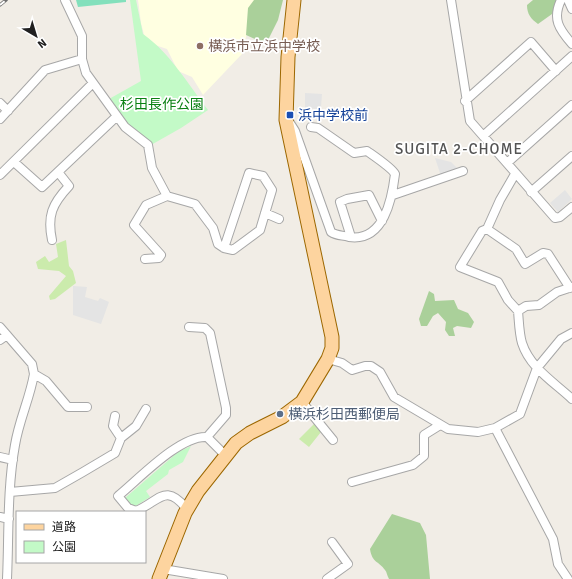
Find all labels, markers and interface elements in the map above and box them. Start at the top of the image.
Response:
north arrow [16,16,56,56]
text: N [35,36,49,51]
place label: 横浜市立浜中学校 [208,38,320,55]
marker: 横浜市立浜中学校 [195,41,205,51]
park label: 杉田長作公園 [120,96,204,113]
place label: 浜中学校前 [298,107,368,124]
marker: 浜中学校前 [285,110,295,120]
district label: SUGITA 2-CHOME [395,140,523,158]
place label: 横浜杉田西郵便局 [288,406,400,423]
marker: 横浜杉田西郵便局 [275,409,285,419]
legend [16,511,146,563]
text: 道路 [52,520,76,535]
text: 公園 [52,540,76,555]

